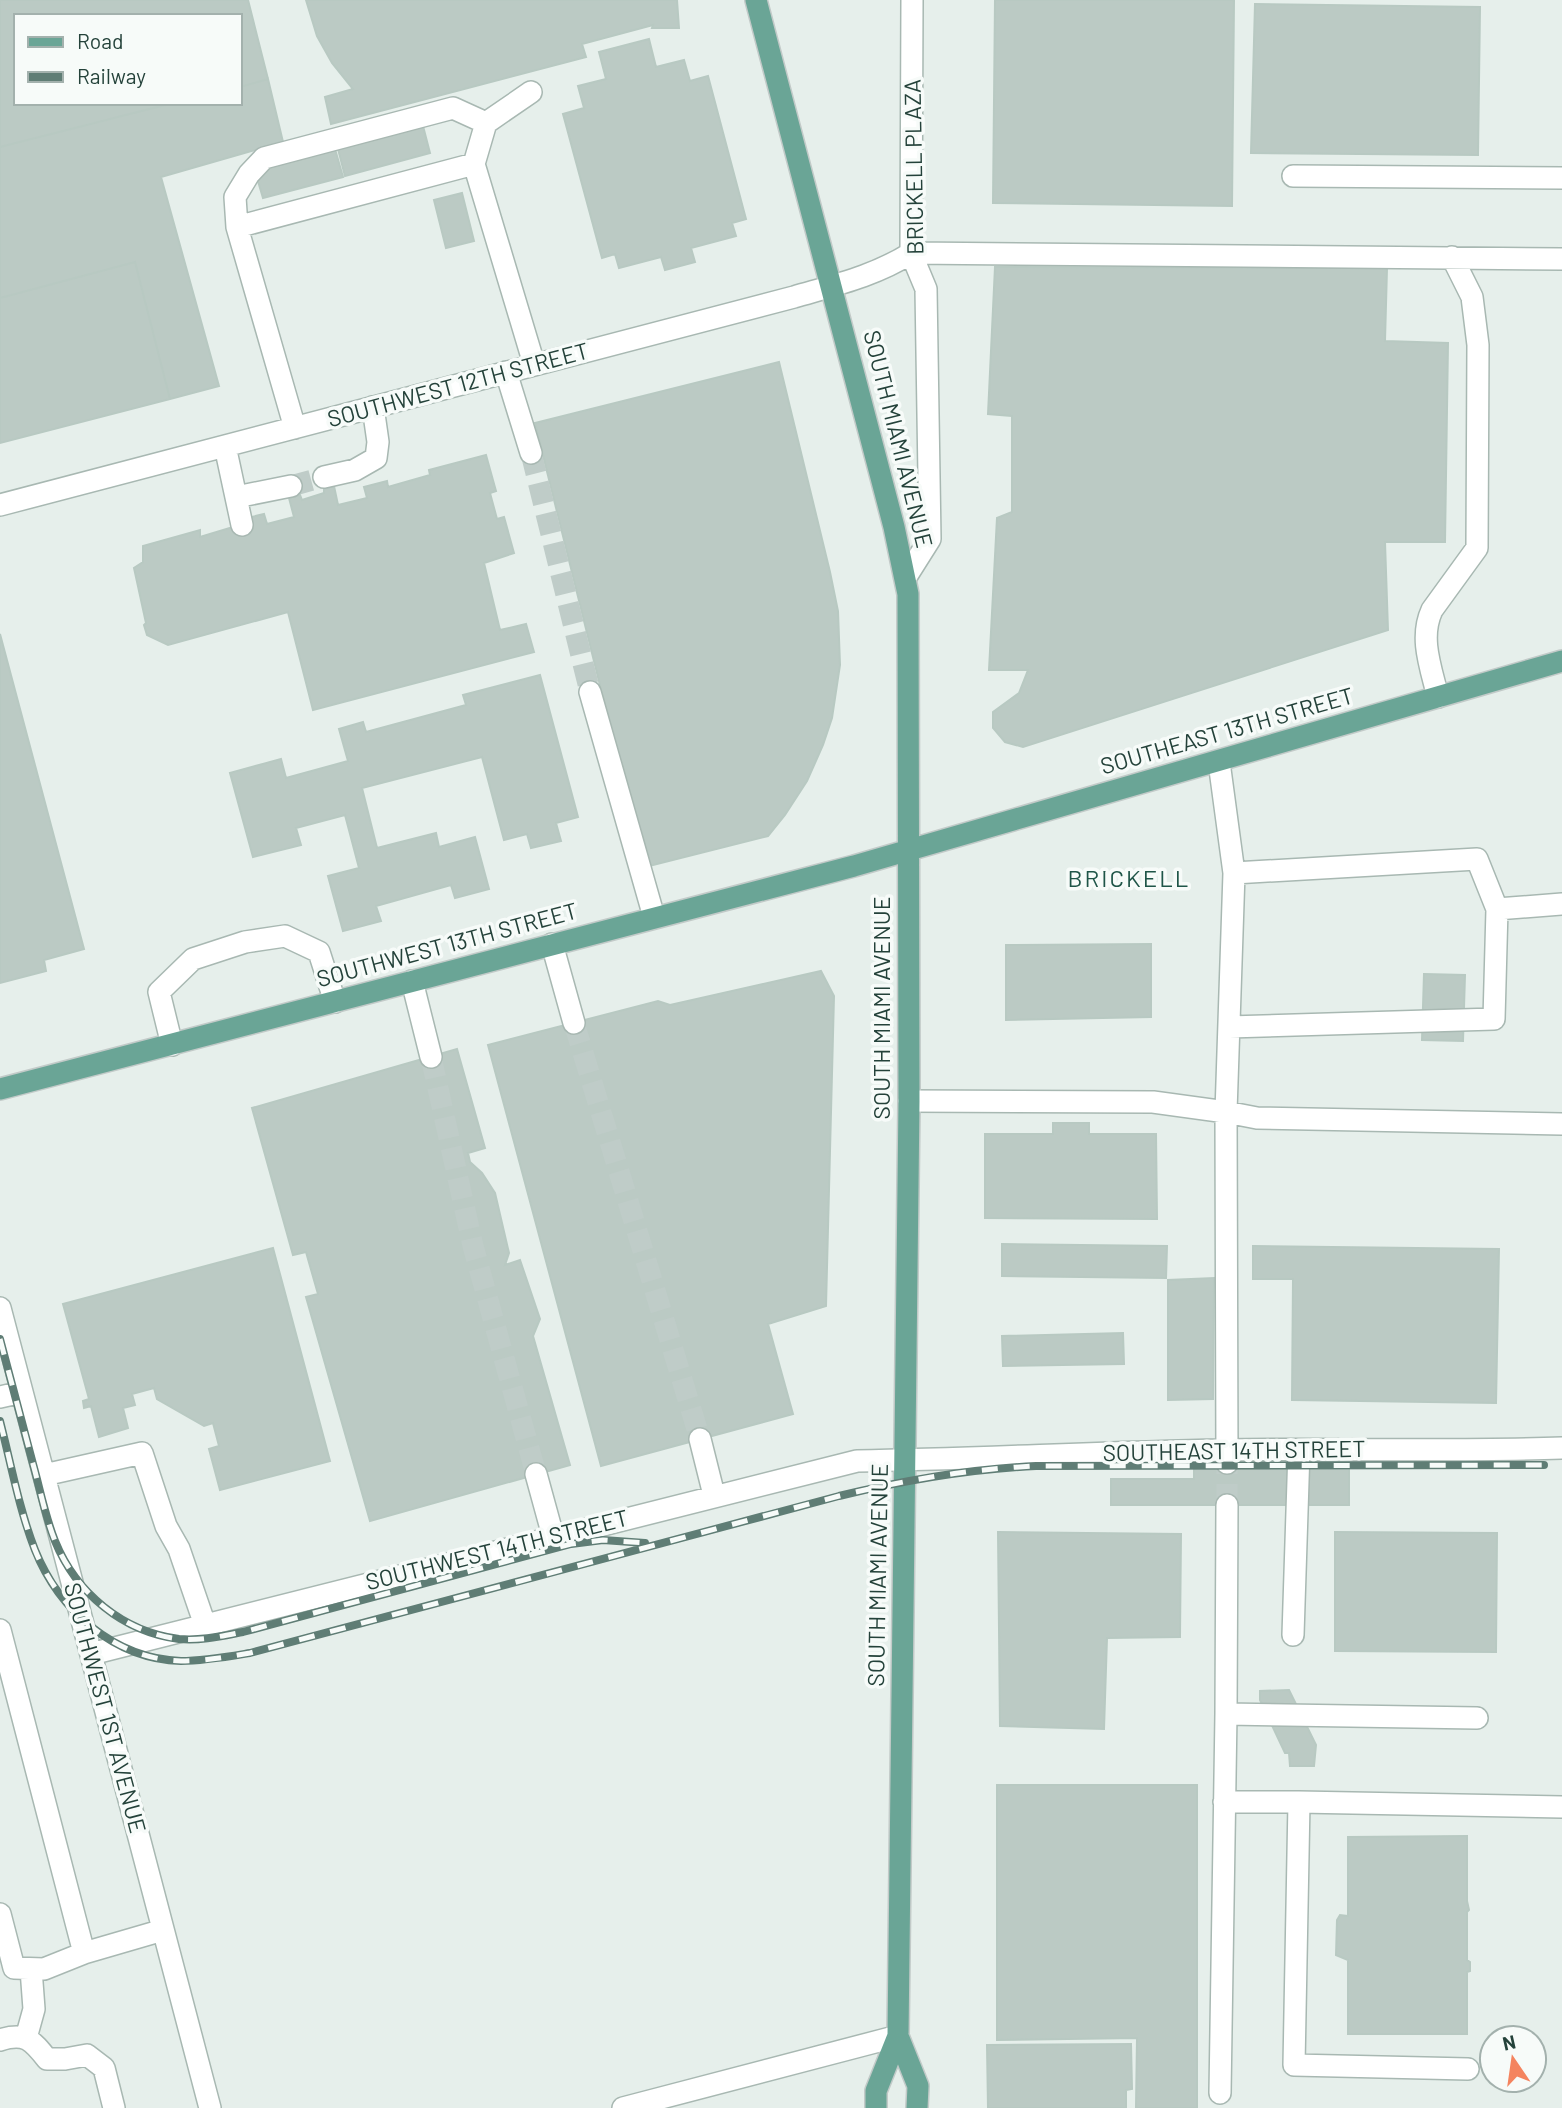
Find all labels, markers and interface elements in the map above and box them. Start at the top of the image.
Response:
legend [14,14,242,105]
text: Road [77,28,123,53]
text: Railway [77,63,146,88]
street label: BRICKELL PLAZA [897,79,929,255]
street label: SOUTH MIAMI AVENUE [858,327,940,550]
street label: SOUTHWEST 12TH STREET [324,336,591,432]
street label: SOUTHEAST 13TH STREET [1097,680,1357,780]
district label: BRICKELL [1068,863,1190,892]
street label: SOUTHWEST 13TH STREET [313,896,580,992]
street label: SOUTH MIAMI AVENUE [867,896,895,1120]
street label: SOUTHEAST 14TH STREET [1102,1434,1366,1466]
street label: SOUTH MIAMI AVENUE [861,1463,893,1687]
street label: SOUTHWEST 14TH STREET [363,1503,631,1595]
street label: SOUTHWEST 1ST AVENUE [59,1579,153,1836]
north arrow [1478,2024,1548,2094]
text: N [1500,2029,1518,2055]

